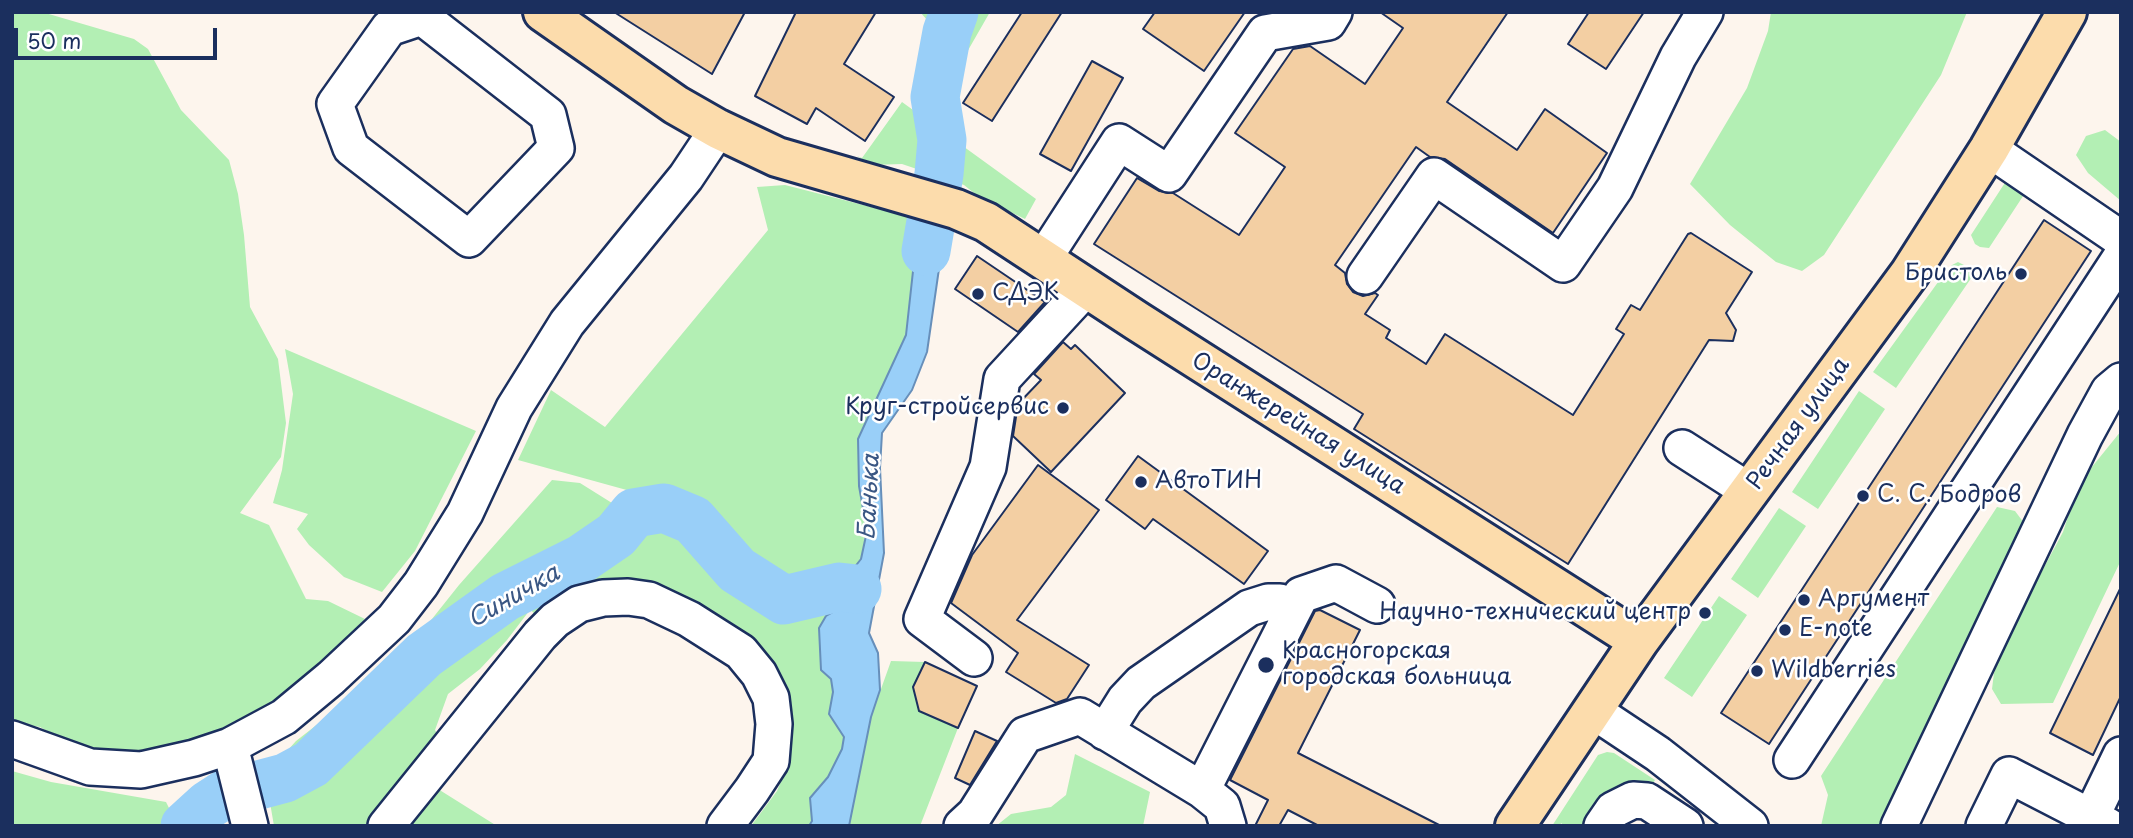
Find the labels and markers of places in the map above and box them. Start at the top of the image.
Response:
place label: Бристоль [1905,260,2007,288]
marker: Бристоль [2013,266,2029,282]
place label: СДЭК [992,280,1059,308]
marker: СДЭК [970,286,986,302]
place label: Круг-стройсервис [845,394,1049,422]
marker: Круг-стройсервис [1055,400,1071,416]
place label: АвтоТИН [1155,468,1262,496]
marker: АвтоТИН [1133,474,1149,490]
place label: С. С. Бодров [1877,482,2021,510]
marker: С. С. Бодров [1855,488,1871,504]
place label: Аргумент [1818,586,1929,614]
marker: Аргумент [1796,592,1812,608]
place label: Научно-технический центр [1379,599,1691,627]
marker: Научно-технический центр [1697,605,1713,621]
place label: E-note [1799,616,1872,644]
marker: E-note [1777,622,1793,638]
place label: Красногорская городская больница [1282,638,1511,692]
marker: Красногорская городская больница [1256,655,1276,675]
place label: Wildberries [1771,657,1896,685]
marker: Wildberries [1749,663,1765,679]

